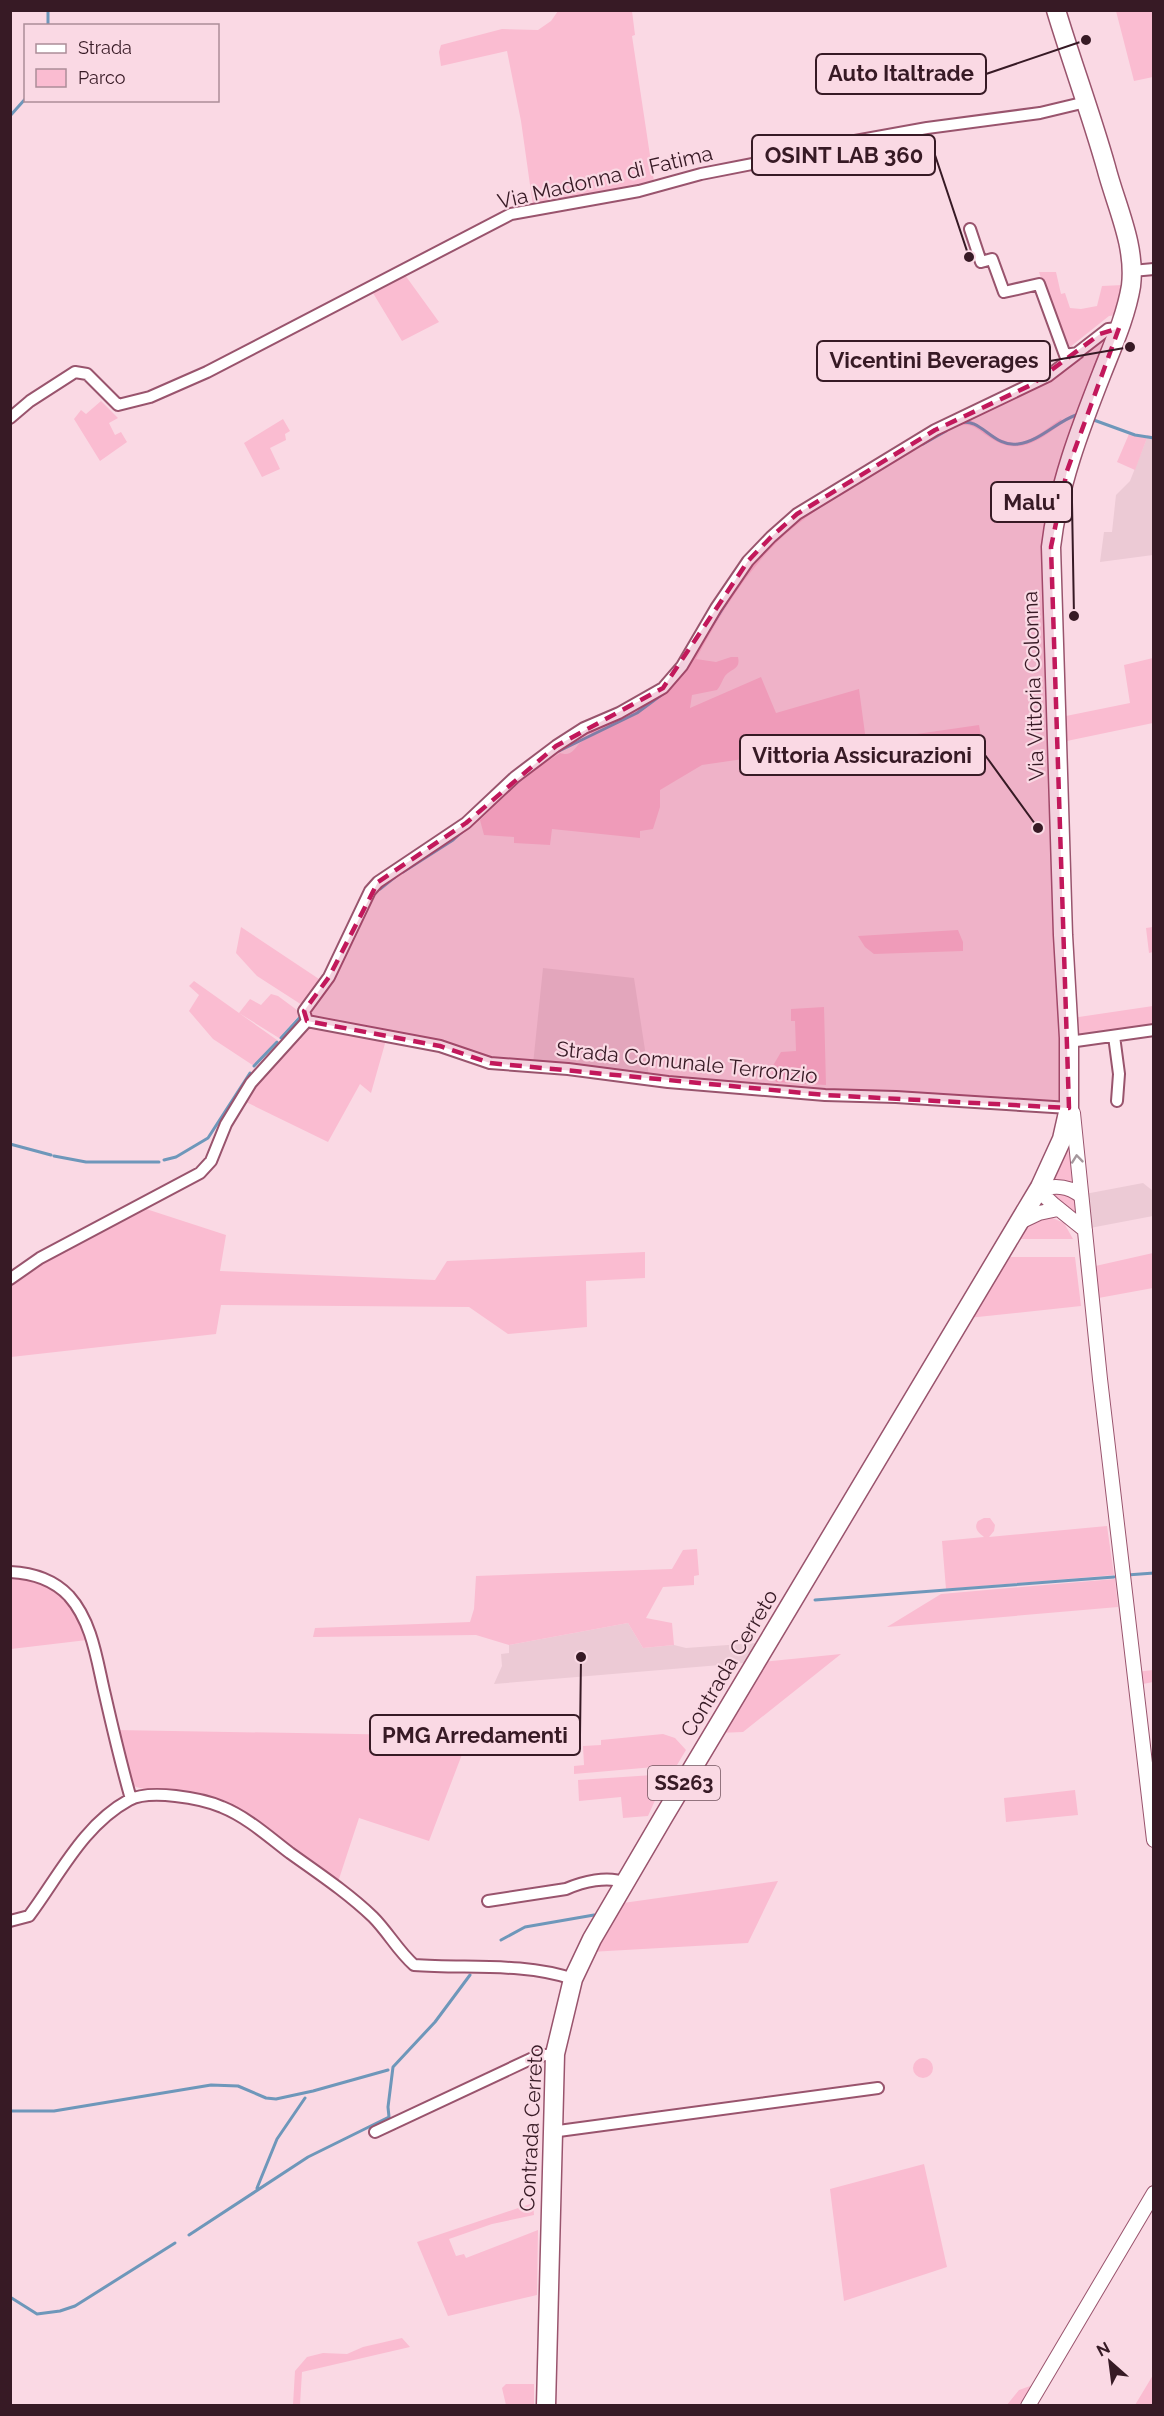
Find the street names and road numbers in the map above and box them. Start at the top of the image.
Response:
street label: Via Madonna di Fatima [495,140,715,214]
street label: Via Vittoria Colonna [1017,591,1049,781]
street label: Strada Comunale Terronzio [555,1036,819,1088]
street label: Contrada Cerreto [675,1585,783,1741]
road number: SS263 [648,1766,720,1800]
street label: Contrada Cerreto [514,2044,548,2212]

